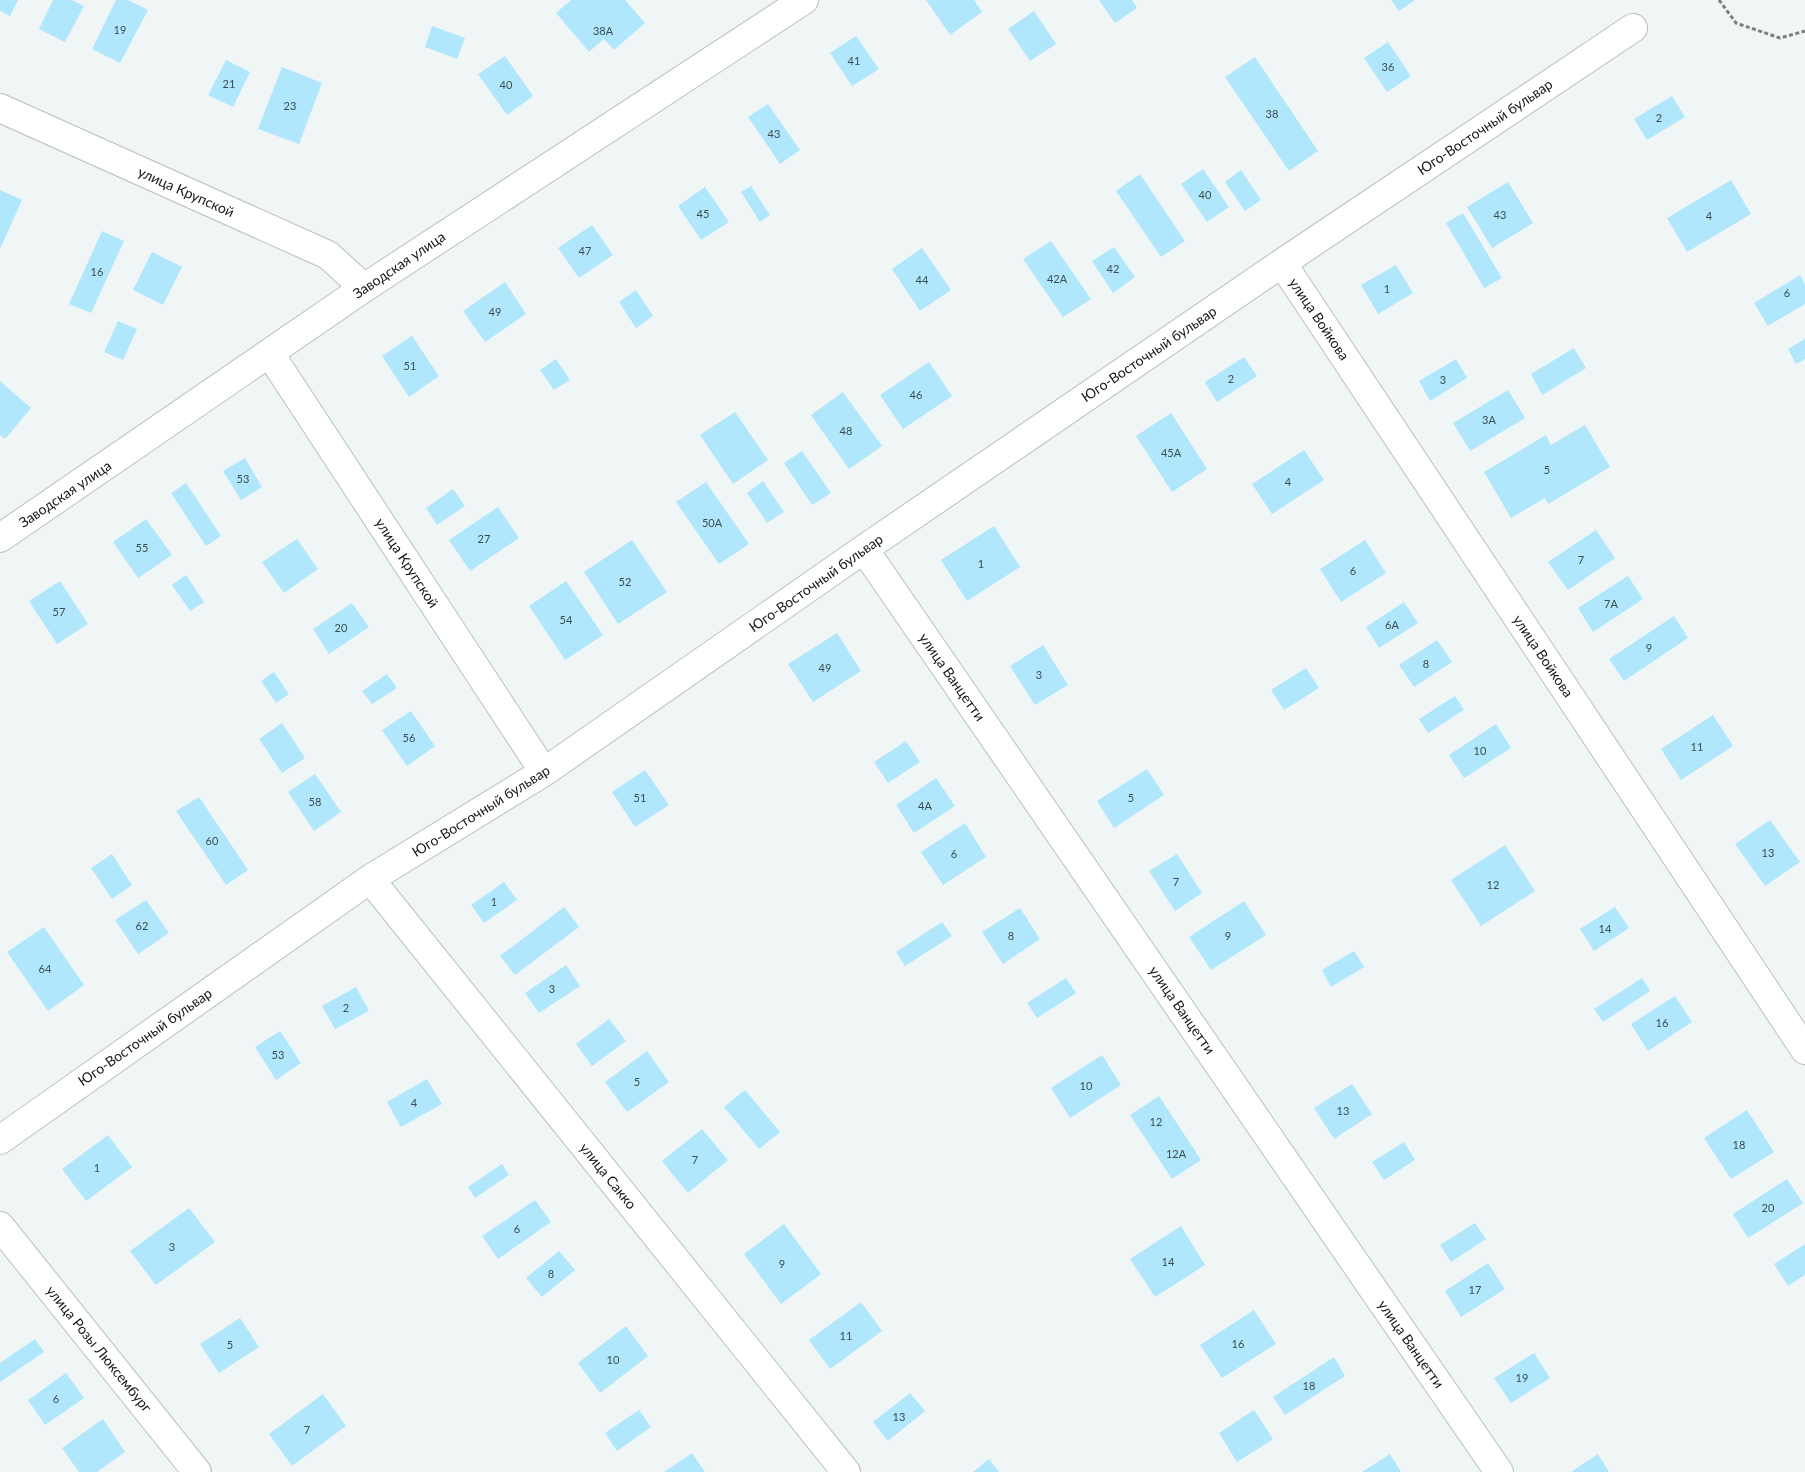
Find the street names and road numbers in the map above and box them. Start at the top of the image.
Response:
street label: Юго-Восточный бульвар [1414,75,1556,178]
street label: улица Крупской [135,163,237,220]
street label: Заводская улица [349,227,448,302]
street label: улица Войкова [1286,274,1353,363]
street label: Юго-Восточный бульвар [1078,302,1220,405]
street label: Заводская улица [15,456,114,531]
street label: улица Крупской [372,515,443,611]
street label: Юго-Восточный бульвар [746,530,886,635]
street label: улица Войкова [1510,611,1577,700]
street label: улица Ванцетти [916,629,989,724]
street label: Юго-Восточный бульвар [409,761,553,860]
street label: улица Ванцетти [1146,962,1219,1057]
street label: Юго-Восточный бульвар [75,984,215,1089]
street label: улица Сакко [577,1139,640,1212]
street label: улица Розы Люксембург [43,1282,156,1416]
street label: улица Ванцетти [1375,1296,1448,1391]

